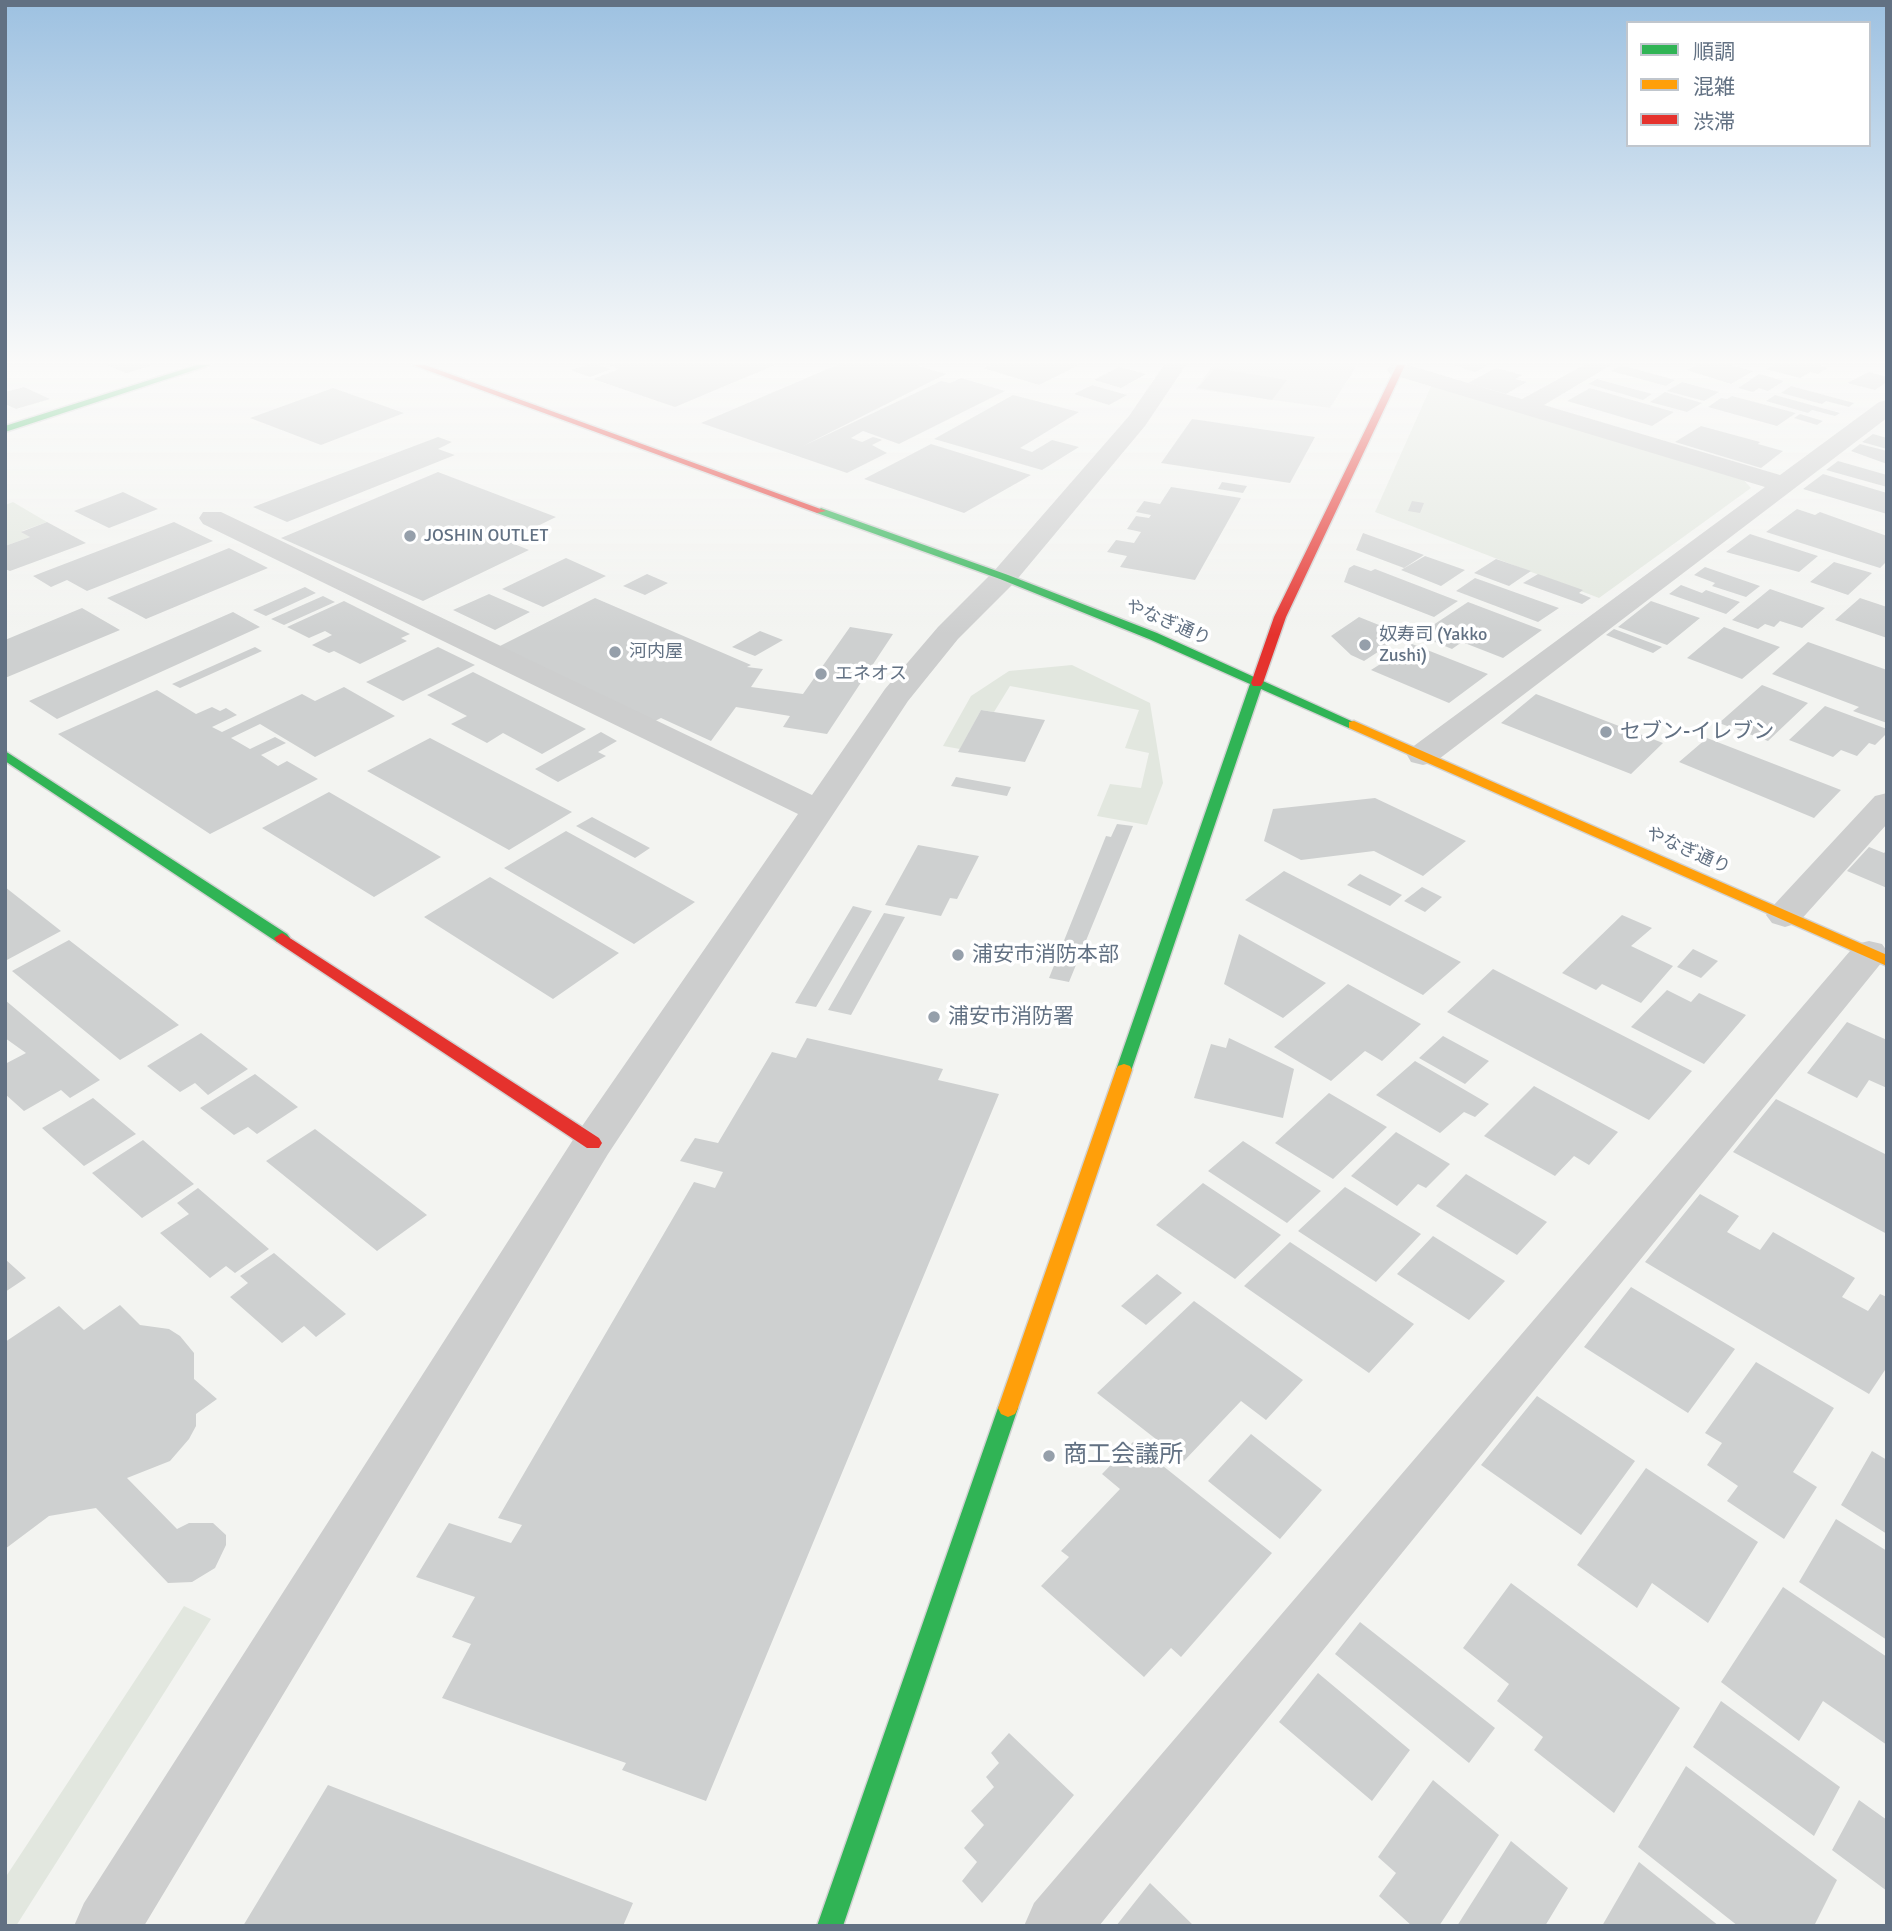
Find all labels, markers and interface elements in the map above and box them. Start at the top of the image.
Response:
legend [1626,21,1871,147]
text: 順調 [1693,39,1735,65]
text: 混雑 [1693,74,1735,100]
text: 渋滞 [1693,109,1735,135]
place label: JOSHIN OUTLET [424,525,548,547]
marker: JOSHIN OUTLET [402,528,418,544]
street label: やなぎ通り [1122,595,1214,651]
place label: 奴寿司 (Yakko Zushi) [1379,624,1487,666]
marker: 奴寿司 (Yakko Zushi) [1357,637,1373,653]
place label: 河内屋 [629,641,683,663]
marker: 河内屋 [607,644,623,660]
place label: エネオス [835,663,907,685]
marker: エネオス [813,666,829,682]
place label: セブン-イレブン [1620,719,1774,745]
marker: セブン-イレブン [1598,724,1614,740]
street label: やなぎ通り [1642,823,1734,879]
place label: 浦安市消防本部 [972,942,1119,968]
marker: 浦安市消防本部 [950,947,966,963]
place label: 浦安市消防署 [948,1004,1074,1030]
marker: 浦安市消防署 [926,1009,942,1025]
place label: 商工会議所 [1063,1442,1183,1470]
marker: 商工会議所 [1041,1448,1057,1464]

